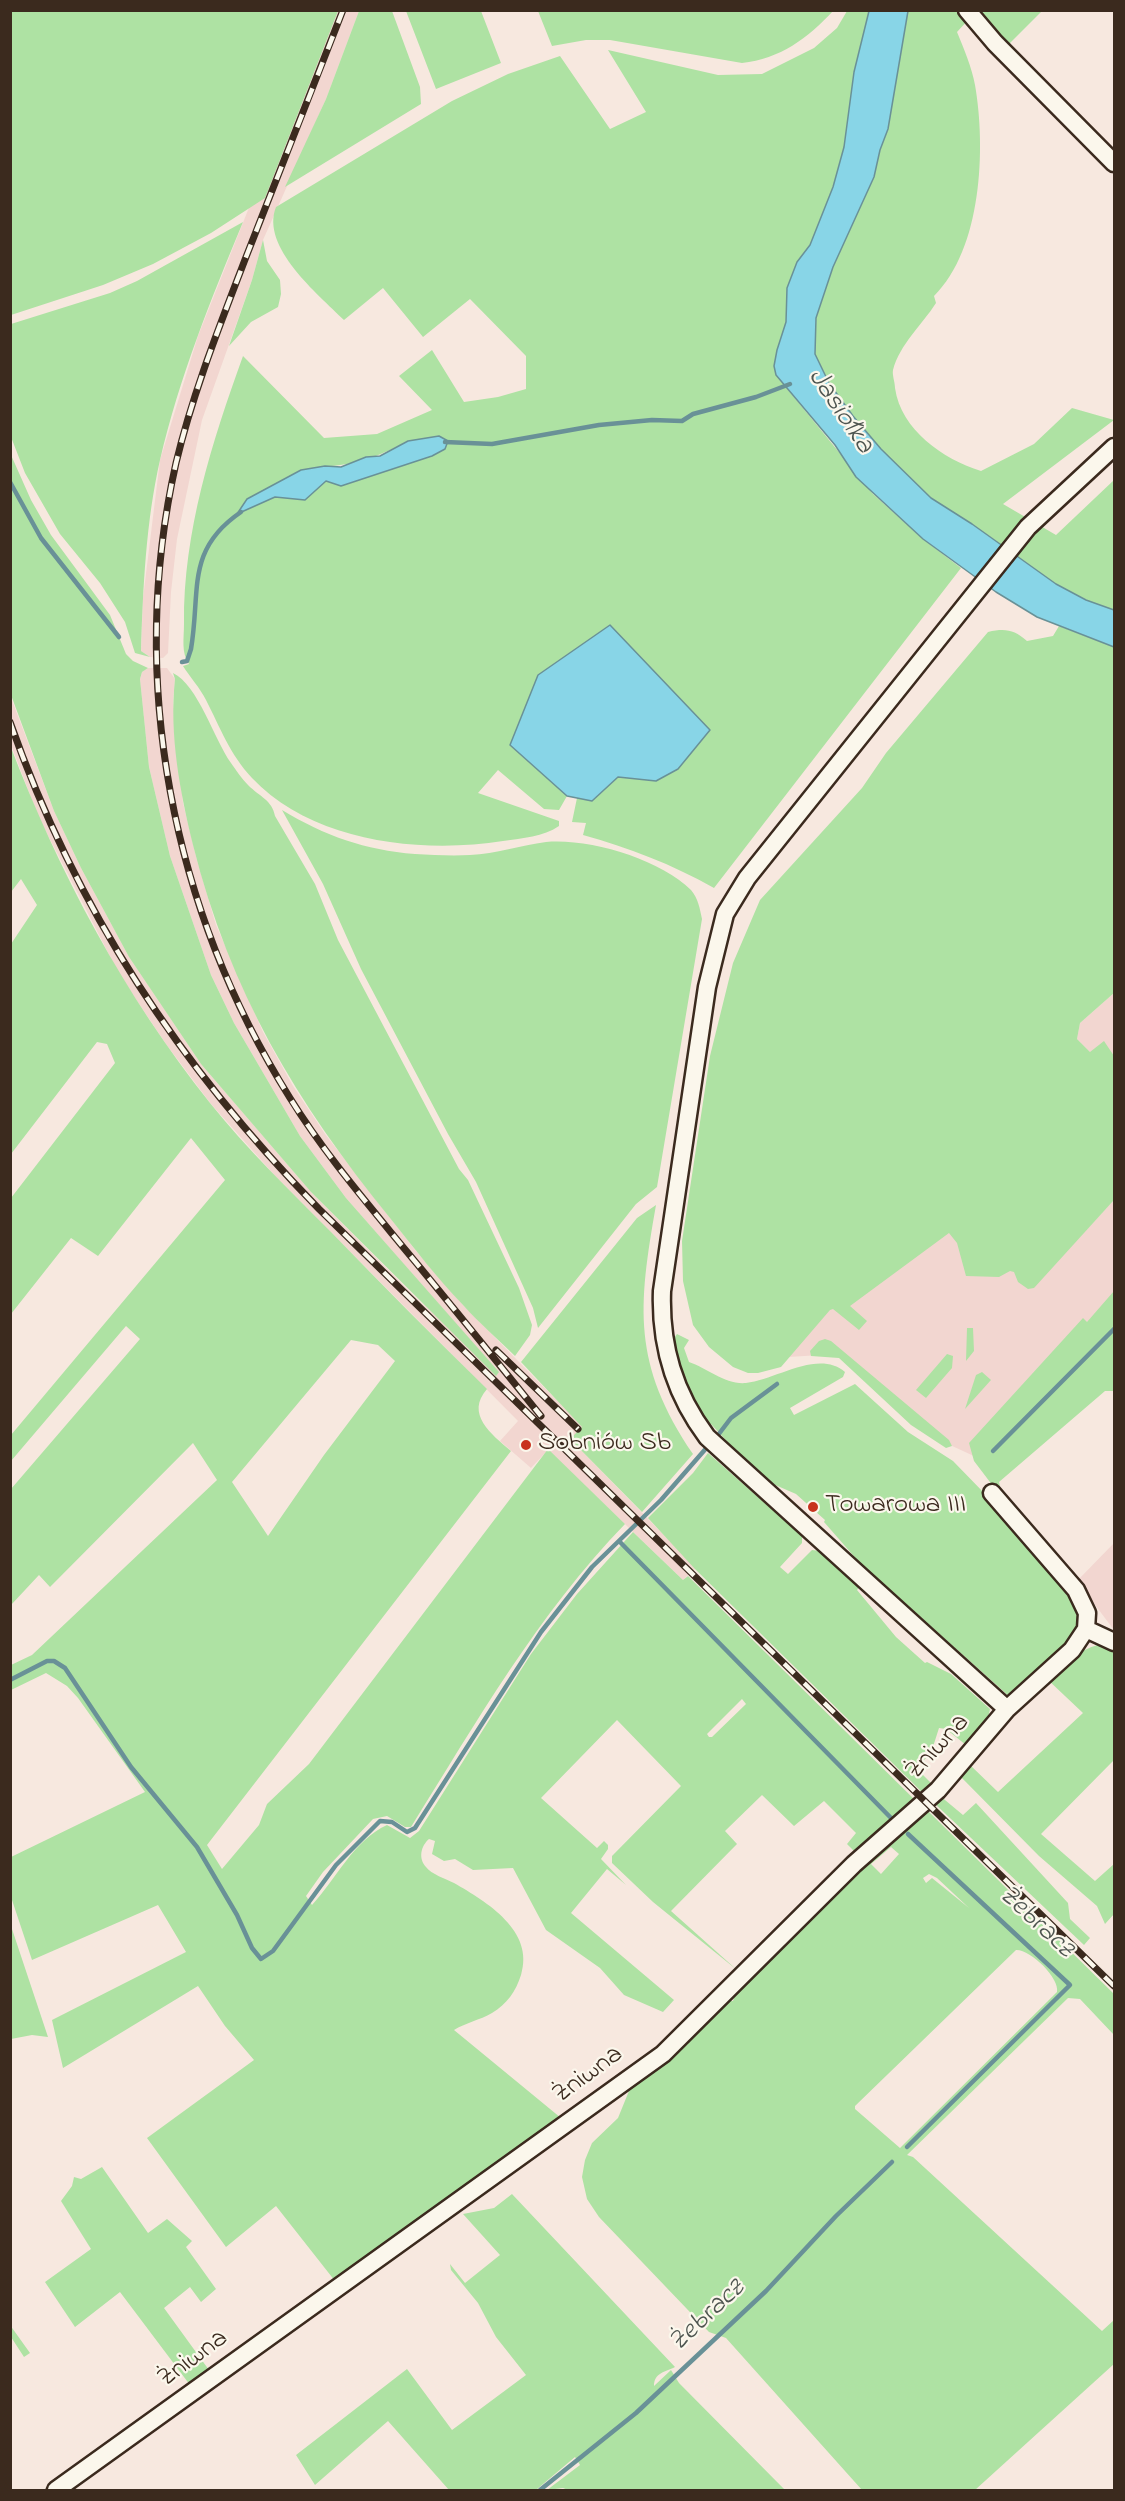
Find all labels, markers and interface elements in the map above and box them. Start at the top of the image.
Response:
water label: Jasiołka [798,363,880,461]
place label: Sobniów Sb [538,1429,671,1461]
marker: Sobniów Sb [519,1438,533,1452]
place label: Towarowa III [825,1491,966,1523]
marker: Towarowa III [806,1500,820,1514]
street label: Żniwna [900,1708,978,1788]
water label: Żebracz [990,1880,1080,1966]
street label: Żniwna [547,2040,631,2112]
water label: Żebracz [663,2274,753,2360]
street label: Żniwna [152,2324,236,2396]

